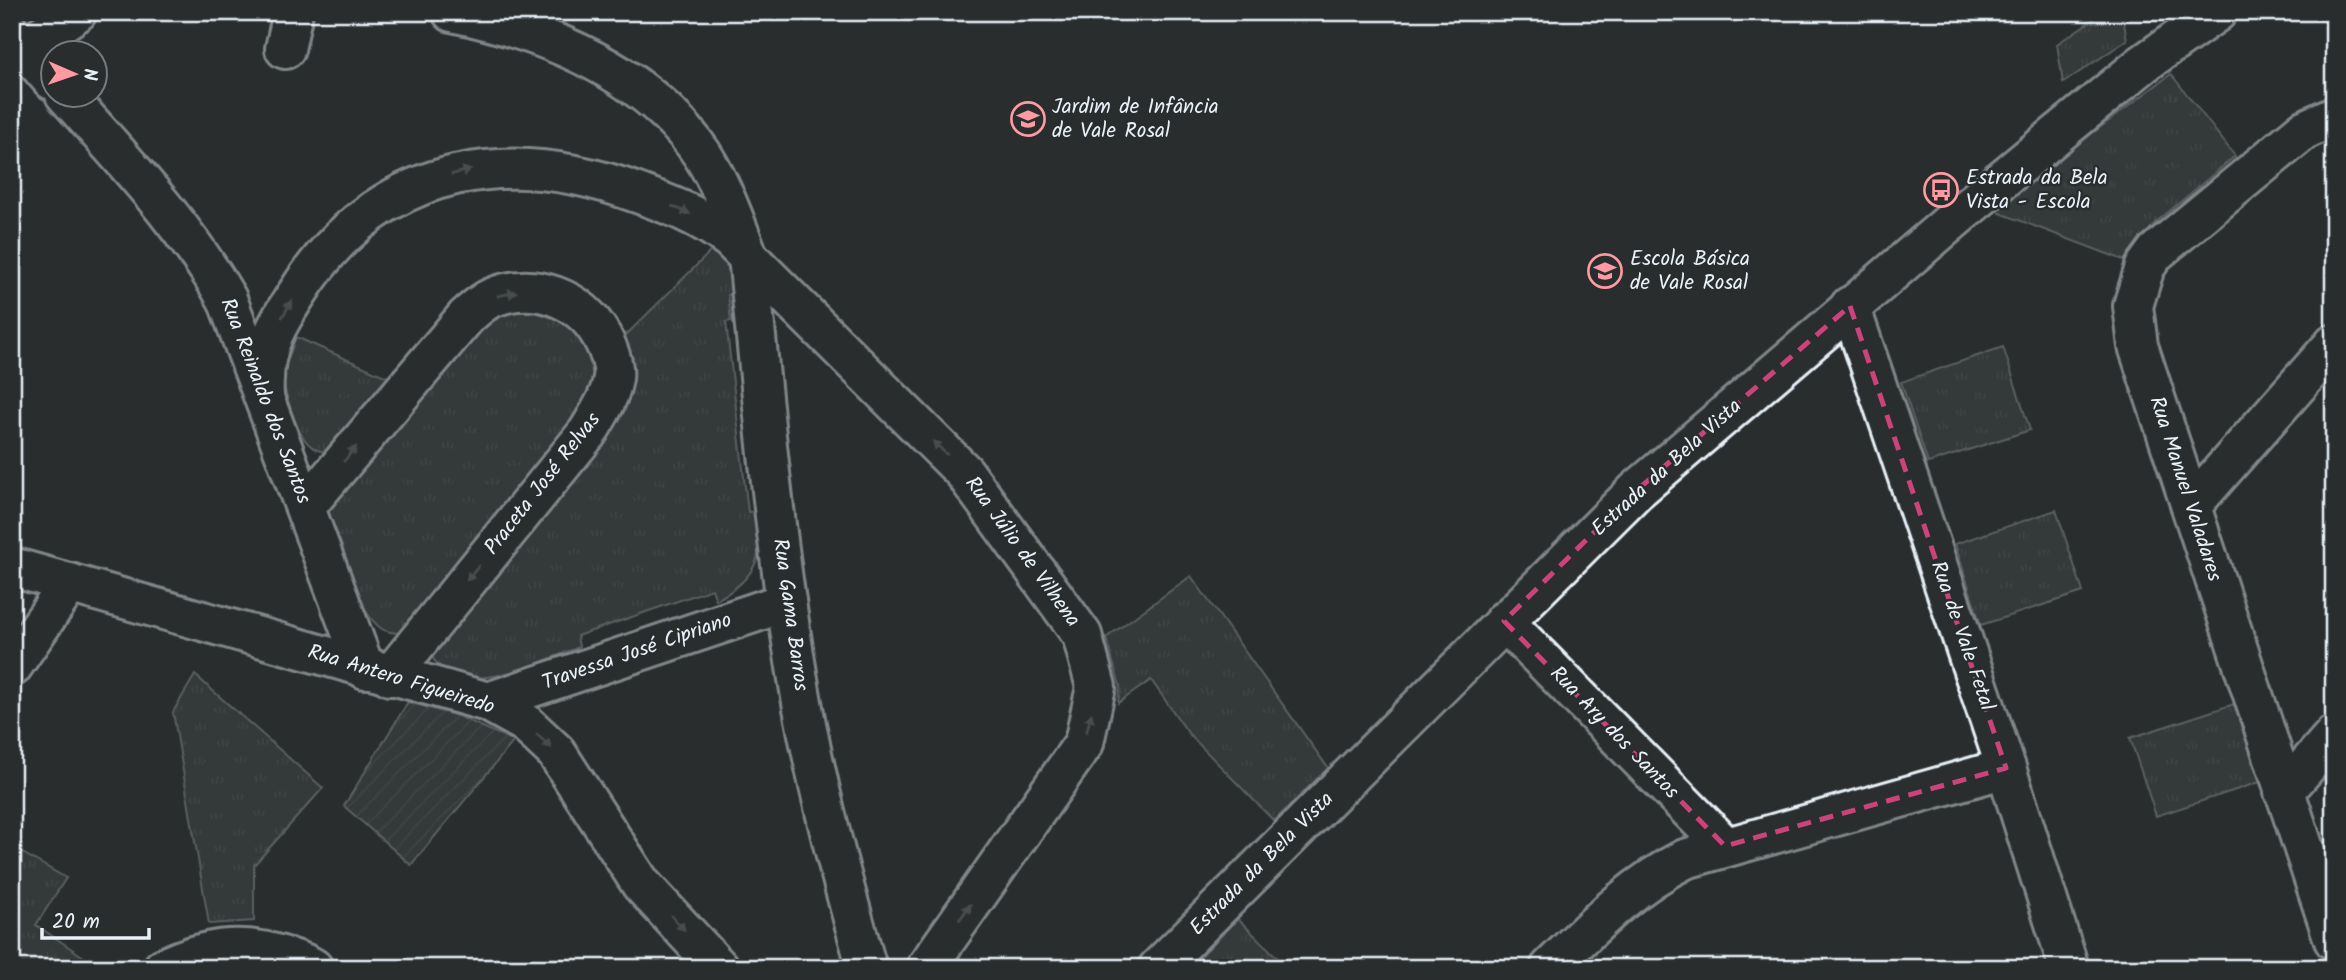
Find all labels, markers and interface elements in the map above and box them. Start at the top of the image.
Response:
north arrow [38,38,108,108]
text: N [74,68,104,81]
place label: Jardim de Infância de Vale Rosal [1052,91,1219,148]
school or university icon: Jardim de Infância de Vale Rosal [1009,100,1047,138]
place label: Estrada da Bela Vista - Escola [1966,162,2107,219]
one-way arrow [451,167,472,177]
bus stop icon: Estrada da Bela Vista - Escola [1922,171,1960,209]
one-way arrow [671,204,692,215]
place label: Escola Básica de Vale Rosal [1630,243,1750,300]
school or university icon: Escola Básica de Vale Rosal [1586,252,1624,290]
one-way arrow [496,289,518,300]
street label: Rua Reinaldo dos Santos [211,293,319,509]
one-way arrow [281,300,293,319]
street label: Estrada da Bela Vista [1584,391,1750,545]
street label: Rua Manuel Valadares [2139,392,2231,586]
street label: Praceta José Relvas [476,405,610,563]
one-way arrow [931,440,948,457]
one-way arrow [342,446,357,463]
street label: Rua Júlio de Vilhena [956,469,1088,635]
street label: Rua Gama Barros [763,537,817,694]
street label: Rua de Vale Fetal [1921,557,2003,715]
one-way arrow [466,564,481,582]
street label: Travessa José Cipriano [538,604,736,700]
street label: Rua Antero Figueiredo [303,636,499,724]
street label: Rua Ary dos Santos [1541,659,1687,807]
one-way arrow [1085,712,1095,733]
one-way arrow [535,733,553,749]
street label: Estrada da Bela Vista [1182,784,1342,944]
scale bar [42,896,149,940]
one-way arrow [958,903,972,921]
text: 20 m [52,906,100,939]
one-way arrow [670,914,686,931]

